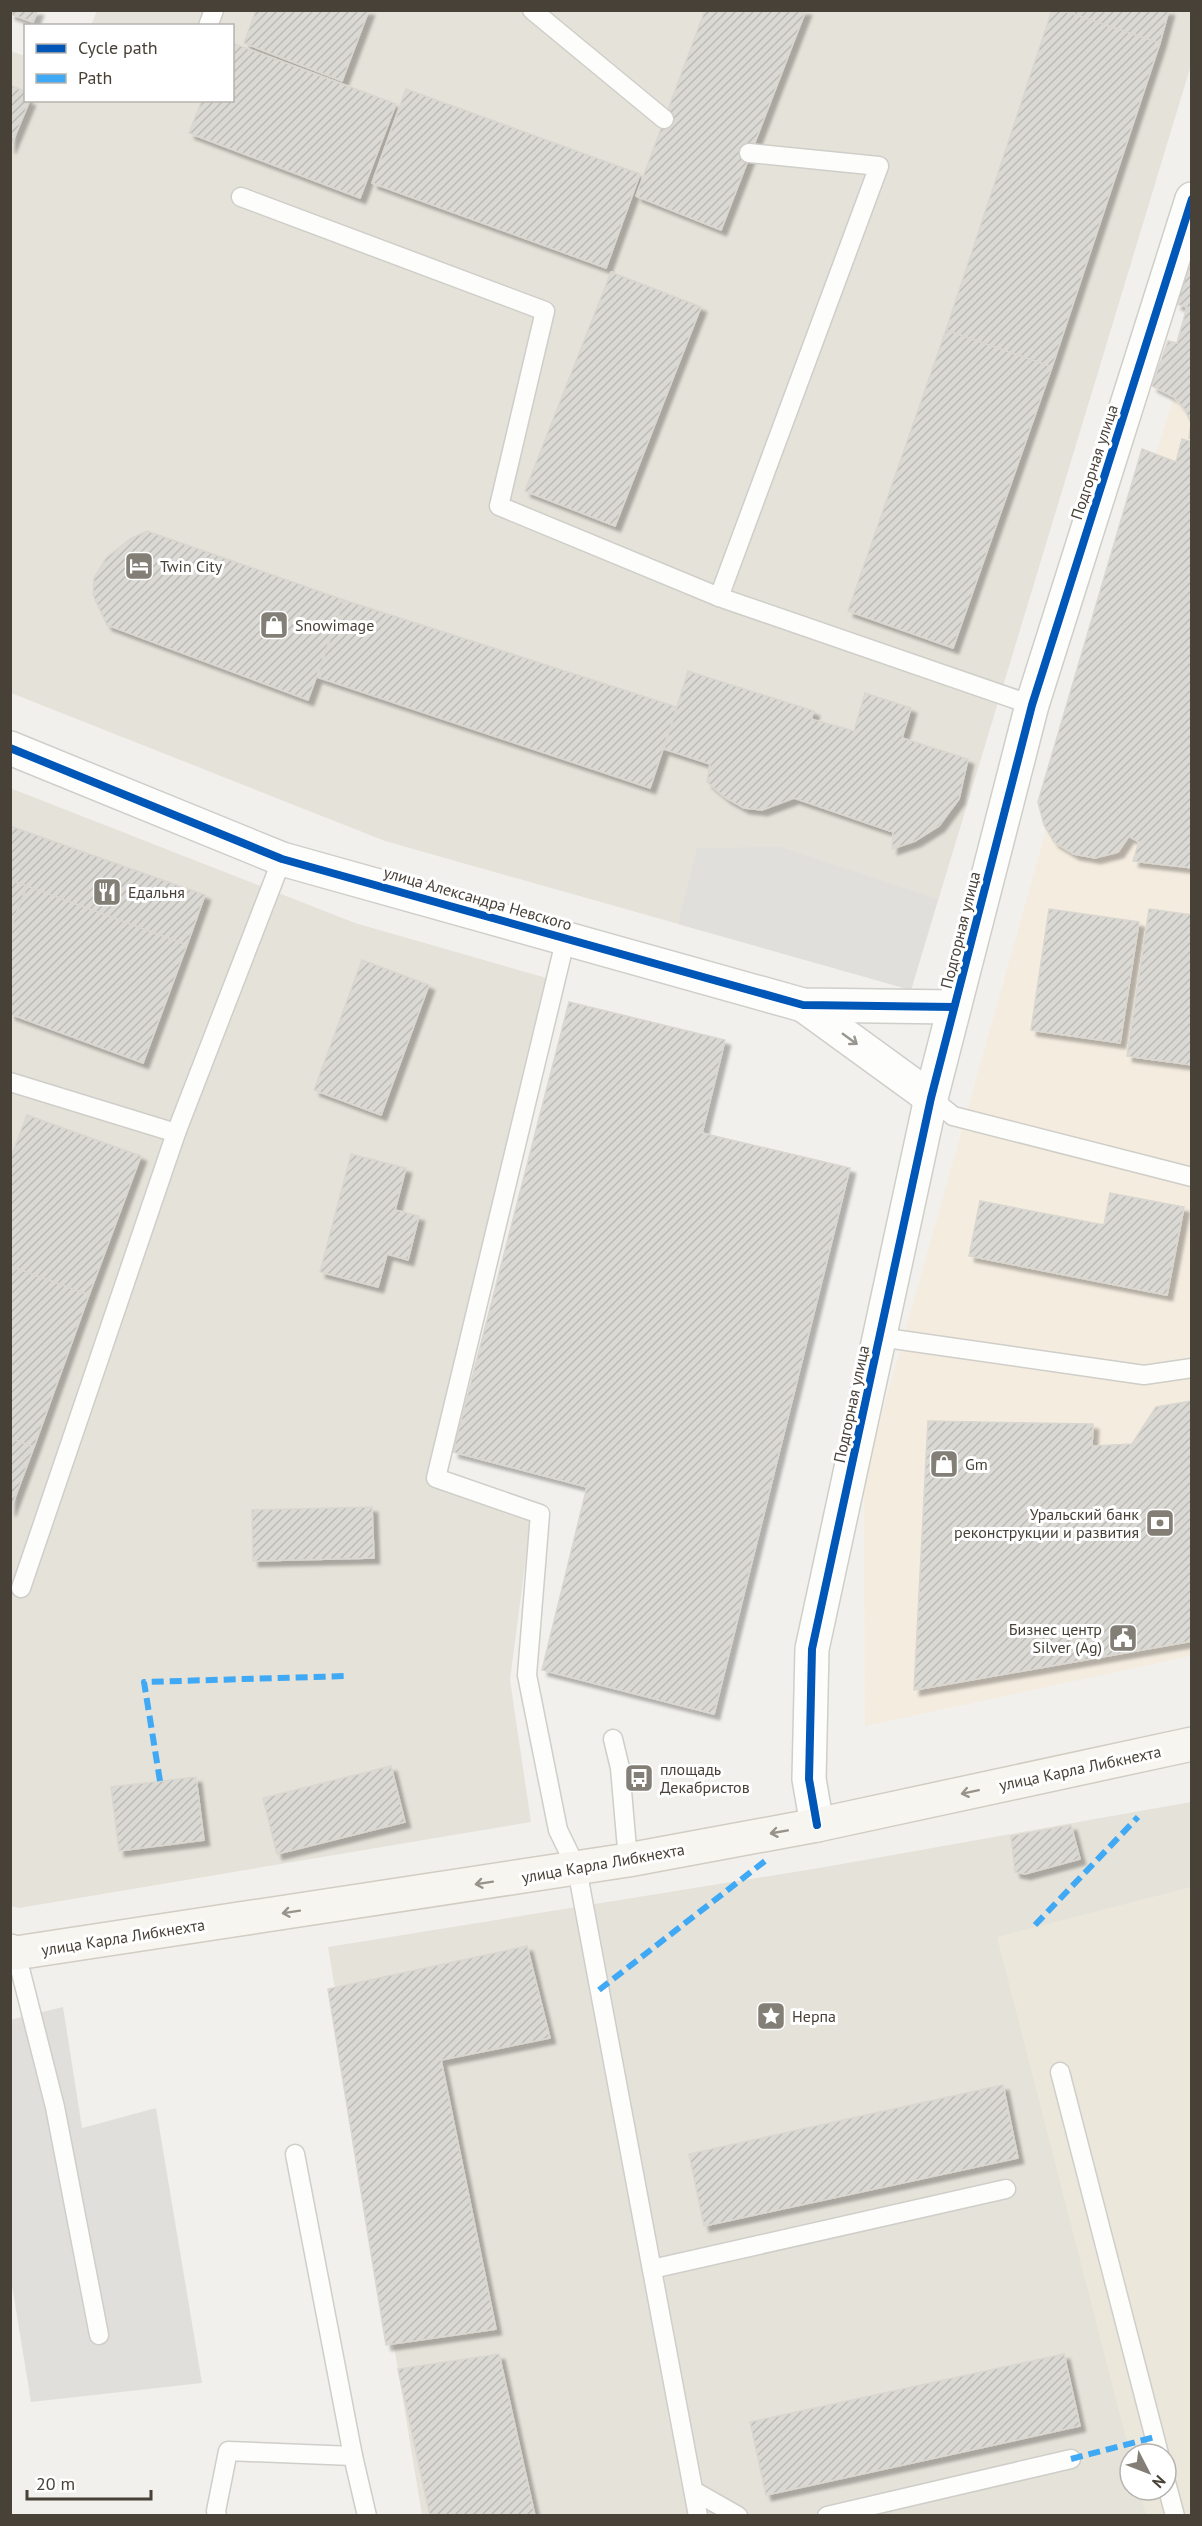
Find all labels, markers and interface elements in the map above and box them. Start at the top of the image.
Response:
legend [24,24,234,102]
text: Cycle path [78,36,158,59]
text: Path [78,66,112,89]
street label: Подгорная улица [1066,402,1122,522]
hotel icon: Twin Сity [123,550,155,582]
place label: Twin Сity [160,556,223,576]
shop icon: Snowimage [258,609,290,641]
place label: Snowimage [295,615,374,635]
street label: улица Александра Невского [381,862,575,934]
street label: Подгорная улица [936,869,984,991]
restaurant icon: Едальня [91,876,123,908]
place label: Едальня [128,882,185,902]
one-way arrow [841,1033,857,1045]
street label: Подгорная улица [829,1343,873,1465]
shop icon: Gm [928,1448,960,1480]
place label: Gm [965,1454,988,1474]
place label: Уральский банк реконструкции и развития [954,1504,1139,1542]
bank icon: Уральский банк реконструкции и развития [1144,1507,1176,1539]
place label: Бизнес центр Silver (Ag) [1009,1619,1102,1657]
public building icon: Бизнес центр Silver (Ag) [1107,1622,1139,1654]
street label: улица Карла Либкнехта [997,1741,1163,1795]
place label: площадь Декабристов [660,1759,750,1797]
bus stop icon: площадь Декабристов [623,1762,655,1794]
one-way arrow [961,1787,980,1798]
one-way arrow [770,1827,790,1838]
street label: улица Карла Либкнехта [520,1839,686,1887]
one-way arrow [474,1877,494,1888]
one-way arrow [281,1906,301,1917]
street label: улица Карла Либкнехта [40,1914,206,1960]
place icon: Нерпа [755,2000,787,2032]
place label: Нерпа [792,2006,836,2026]
north arrow [1118,2442,1178,2502]
scale bar [27,2463,152,2501]
text: N [1148,2471,1170,2493]
text: 20 m [36,2472,75,2495]

